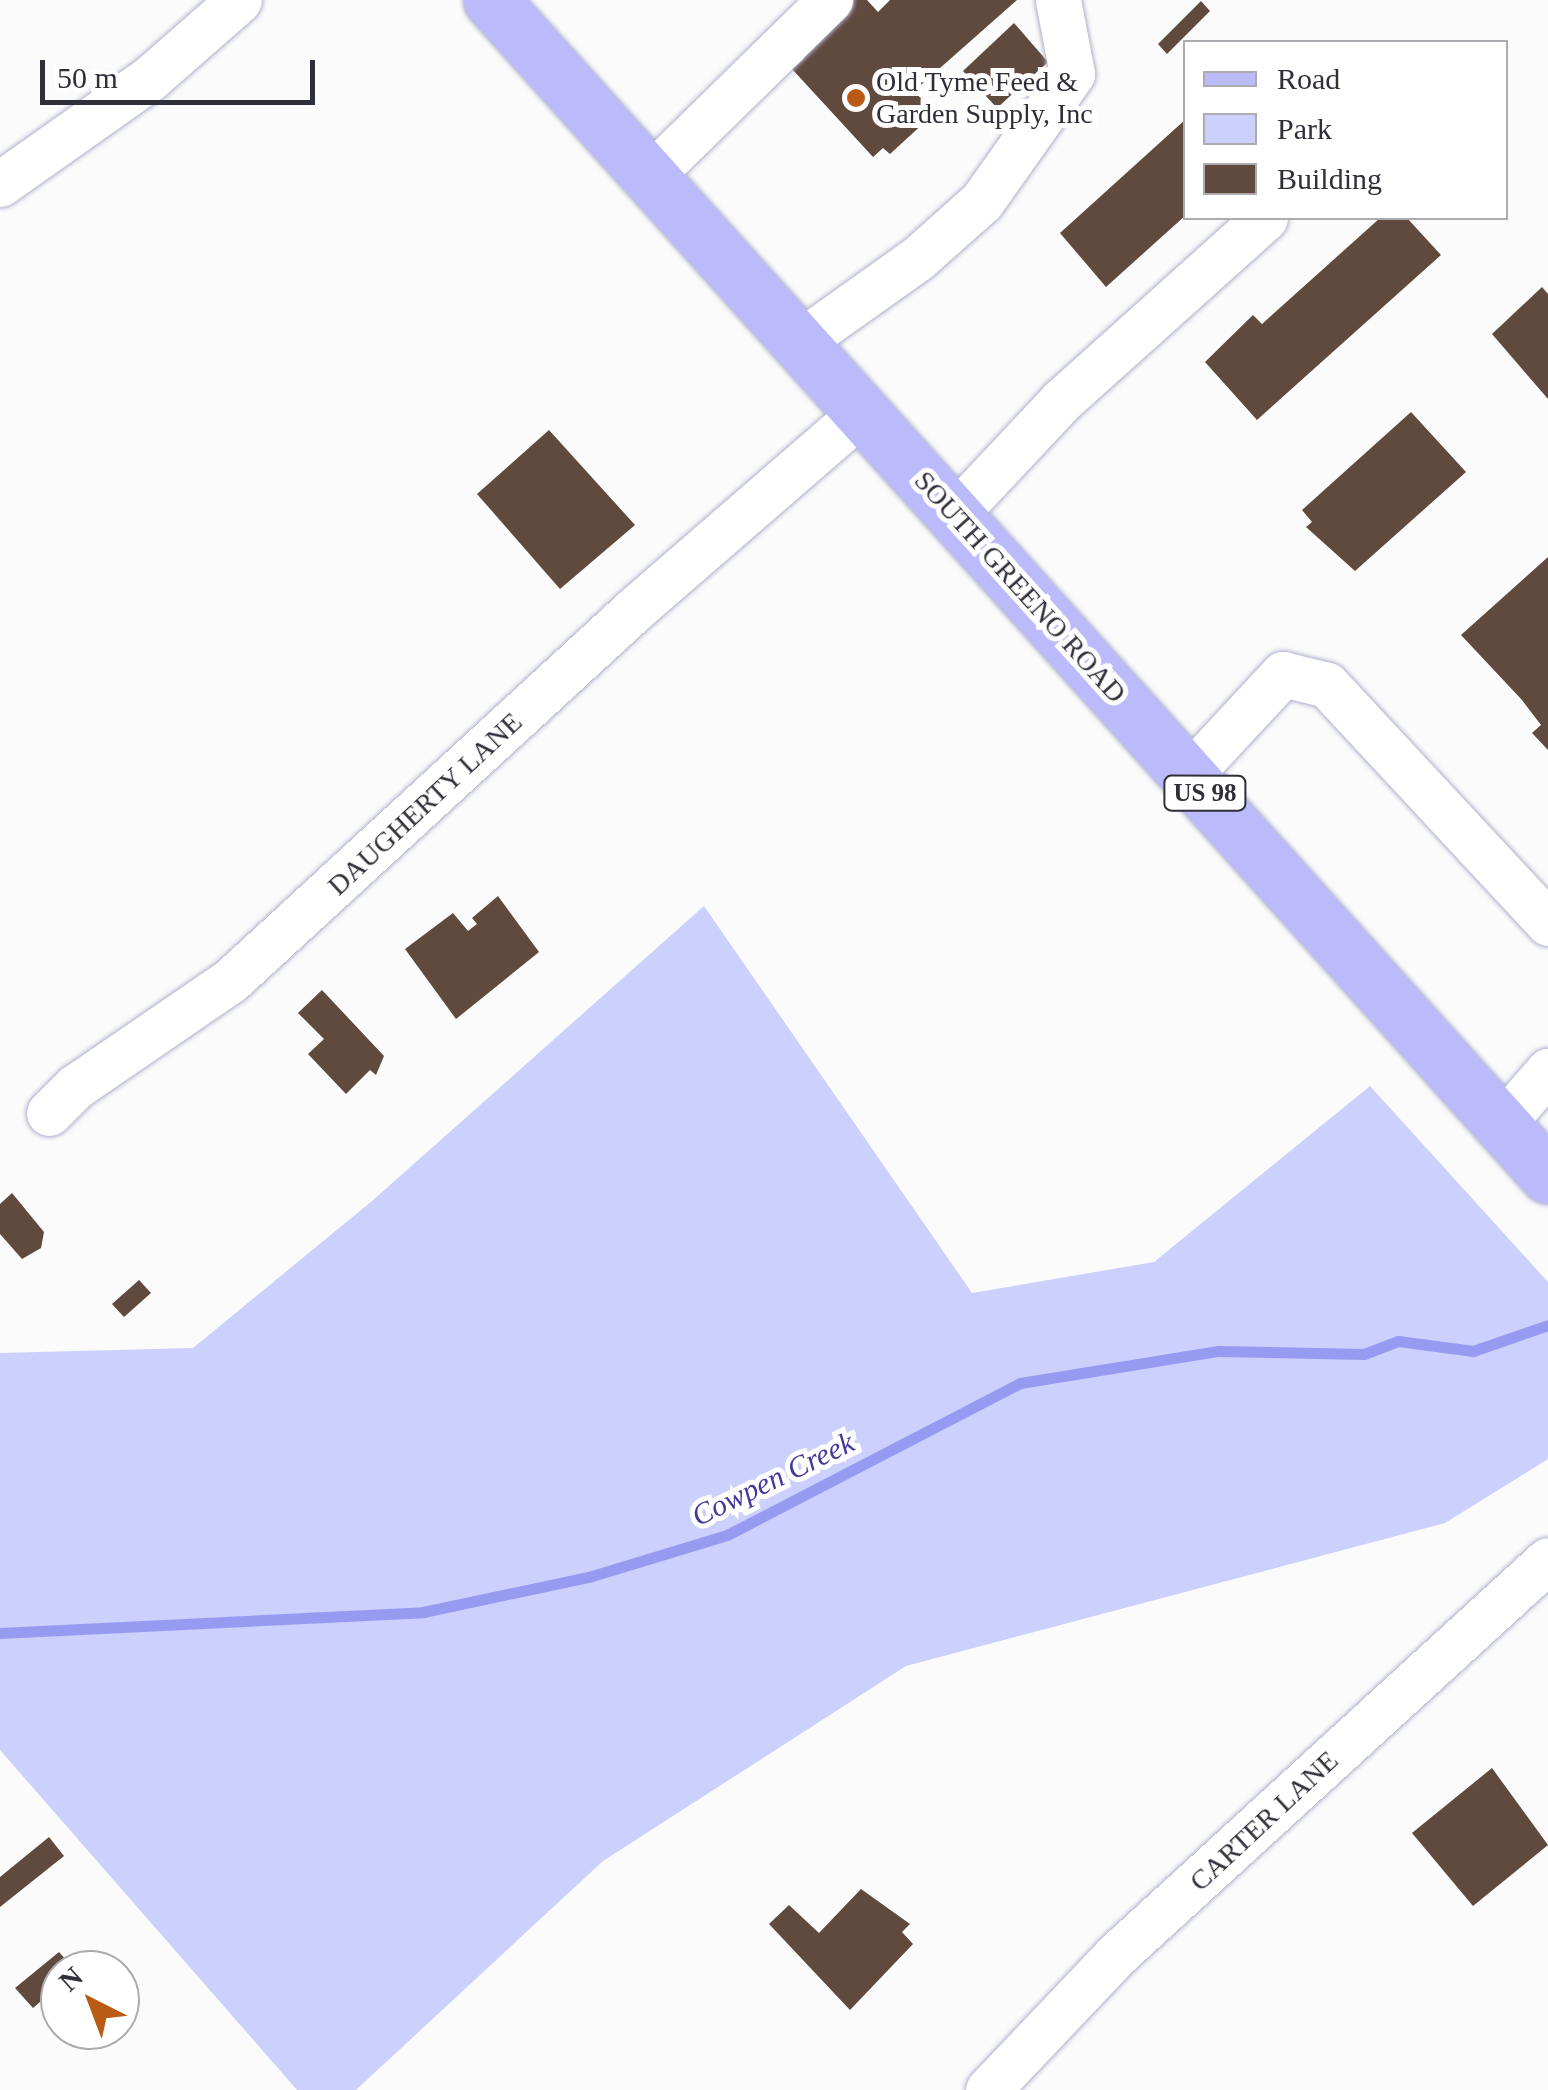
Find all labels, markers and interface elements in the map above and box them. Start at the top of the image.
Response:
scale bar [45,40,320,102]
legend [1183,40,1508,220]
text: 50 m [57,61,118,94]
text: Road [1277,62,1340,95]
place label: Old Tyme Feed & Garden Supply, Inc [876,65,1093,131]
marker: Old Tyme Feed & Garden Supply, Inc [845,87,867,109]
text: Park [1277,112,1332,145]
text: Building [1277,162,1382,195]
street label: SOUTH GREENO ROAD [907,464,1133,710]
street label: DAUGHERTY LANE [321,705,529,903]
road number: US 98 [1162,773,1248,813]
water label: Cowpen Creek [686,1424,860,1534]
street label: CARTER LANE [1183,1744,1345,1898]
north arrow [40,1950,140,2050]
text: N [53,1961,89,1997]

